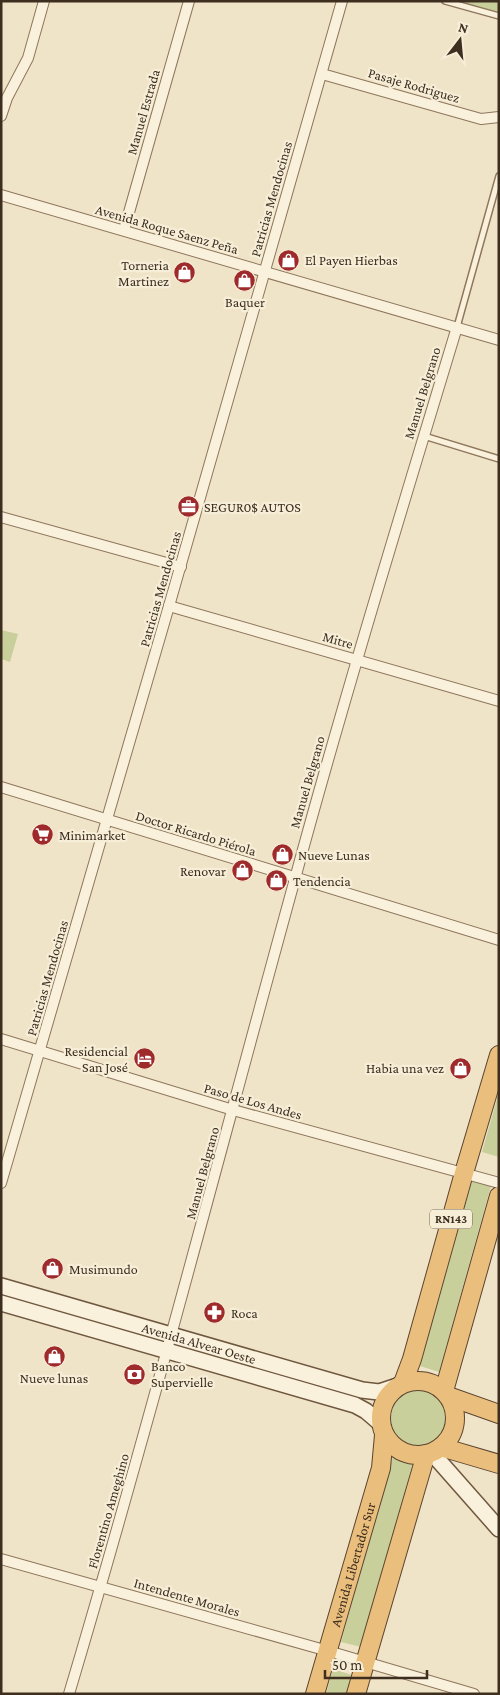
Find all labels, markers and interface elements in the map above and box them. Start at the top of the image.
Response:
north arrow [435,15,485,65]
text: N [457,18,471,37]
street label: Pasaje Rodriguez [366,64,462,107]
street label: Manuel Estrada [123,67,163,157]
street label: Patricias Mendocinas [247,139,295,259]
street label: Avenida Roque Saenz Peña [94,201,241,257]
shop icon: El Payen Hierbas [277,248,301,272]
place label: El Payen Hierbas [305,252,398,268]
place label: Torneria Martinez [118,257,170,289]
shop icon: Torneria Martinez [173,261,197,285]
shop icon: Baquer [233,268,257,292]
place label: Baquer [225,294,265,310]
street label: Manuel Belgrano [400,345,444,441]
office icon: SEGUR0$ AUTOS [176,495,200,519]
place label: SEGUR0$ AUTOS [204,499,301,515]
street label: Patricias Mendocinas [136,529,184,649]
street label: Mitre [321,628,355,652]
street label: Manuel Belgrano [286,734,328,830]
street label: Doctor Ricardo Piérola [134,807,259,859]
supermarket icon: Minimarket [31,823,55,847]
place label: Minimarket [59,827,126,843]
shop icon: Nueve Lunas [270,843,294,867]
place label: Nueve Lunas [298,847,370,863]
shop icon: Renovar [230,859,254,883]
place label: Renovar [180,863,226,879]
shop icon: Tendencia [265,869,289,893]
place label: Tendencia [293,873,351,889]
street label: Patricias Mendocinas [23,918,71,1038]
place label: Residencial San José [64,1043,128,1075]
hotel icon: Residencial San José [132,1047,156,1071]
shop icon: Habia una vez [448,1056,472,1080]
place label: Habia una vez [366,1060,444,1076]
street label: Paso de Los Andes [202,1079,304,1123]
street label: Manuel Belgrano [182,1125,222,1221]
road number: RN143 [430,1210,472,1228]
shop icon: Musimundo [41,1257,65,1281]
place label: Musimundo [69,1261,138,1277]
pharmacy icon: Roca [203,1301,227,1325]
place label: Roca [231,1305,258,1321]
street label: Avenida Alvear Oeste [140,1319,258,1367]
shop icon: Nueve lunas [42,1344,66,1368]
place label: Banco Supervielle [151,1358,213,1390]
bank icon: Banco Supervielle [123,1362,147,1386]
place label: Nueve lunas [20,1370,88,1386]
street label: Florentino Ameghino [84,1452,132,1570]
street label: Avenida Libertador Sur [327,1500,379,1628]
street label: Intendente Morales [132,1574,242,1620]
scale bar [325,1648,428,1680]
text: 50 m [332,1657,362,1673]

